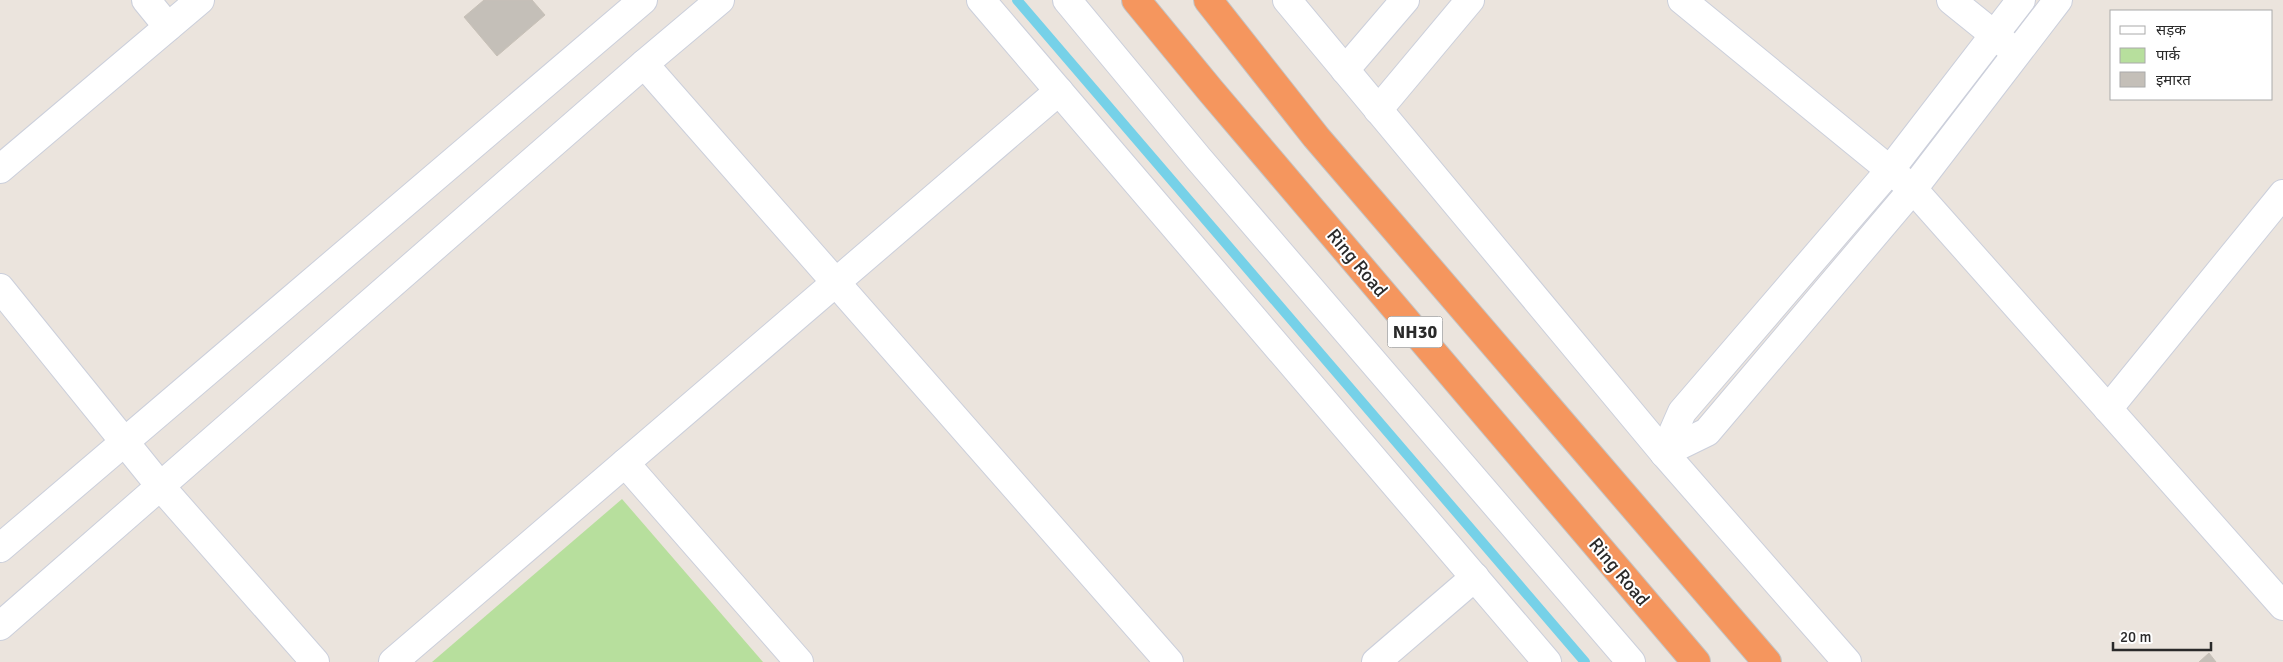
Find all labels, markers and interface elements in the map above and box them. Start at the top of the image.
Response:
legend [2110,10,2273,100]
text: सड़क [2156,21,2186,39]
text: पार्क [2156,46,2180,64]
text: इमारत [2156,71,2191,89]
street label: Ring Road [1322,224,1392,302]
road number: NH30 [1388,316,1442,348]
street label: Ring Road [1584,533,1654,611]
scale bar [2113,620,2210,652]
text: 20 m [2120,628,2151,646]

